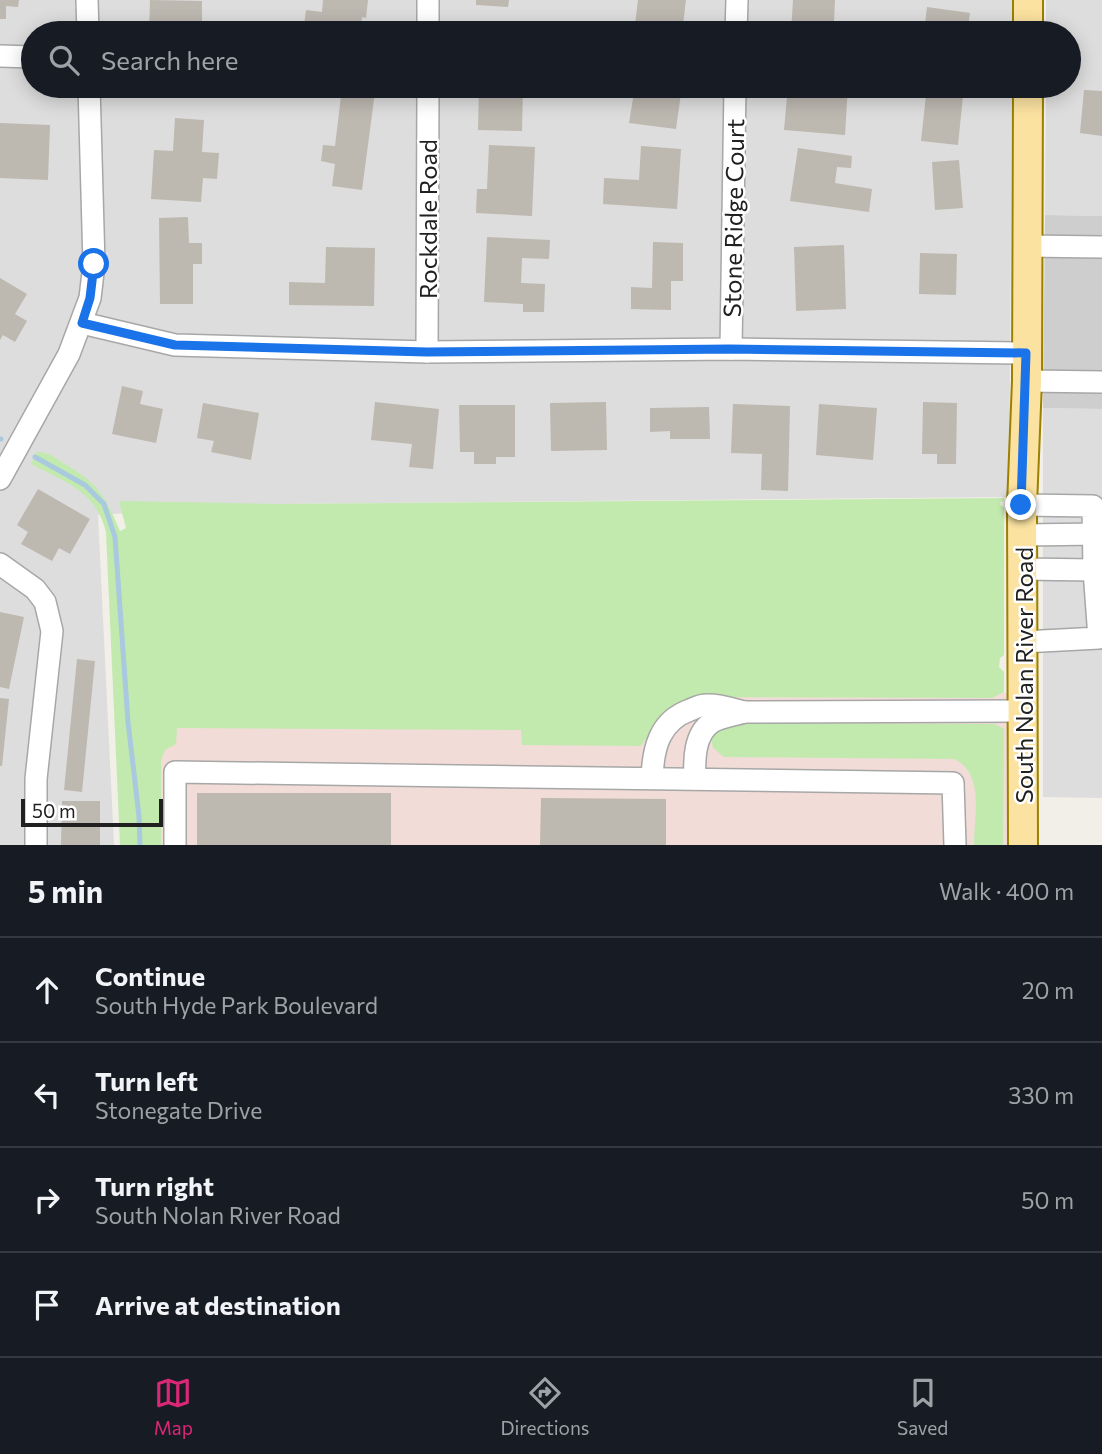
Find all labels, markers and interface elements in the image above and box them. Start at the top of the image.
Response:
search box [21,21,1081,98]
icon: search [45,41,83,79]
text: Search here [101,44,239,75]
street label: Stone Ridge Court [717,118,749,318]
street label: Rockdale Road [413,139,442,299]
route start [78,248,109,279]
route end [1005,489,1036,520]
street label: South Nolan River Road [1009,547,1038,803]
scale bar [21,796,163,828]
text: 50 m [32,799,76,822]
text: 5 min [28,872,103,909]
text: Walk · 400 m [939,877,1074,905]
text: Continue [95,960,205,991]
icon: ahead [28,971,66,1009]
text: 20 m [1022,976,1074,1004]
text: South Hyde Park Boulevard [95,991,378,1019]
text: Turn left [95,1065,198,1096]
icon: left [28,1076,66,1114]
text: 330 m [1008,1081,1074,1109]
text: Stonegate Drive [95,1096,262,1124]
text: Turn right [95,1170,214,1201]
icon: right [28,1181,66,1219]
text: 50 m [1021,1186,1074,1214]
text: South Nolan River Road [95,1201,341,1229]
icon: arrive [28,1286,66,1324]
text: Arrive at destination [95,1289,341,1320]
tab: Map [154,1374,193,1439]
tab: Directions [500,1374,590,1439]
tab: Saved [897,1374,948,1439]

